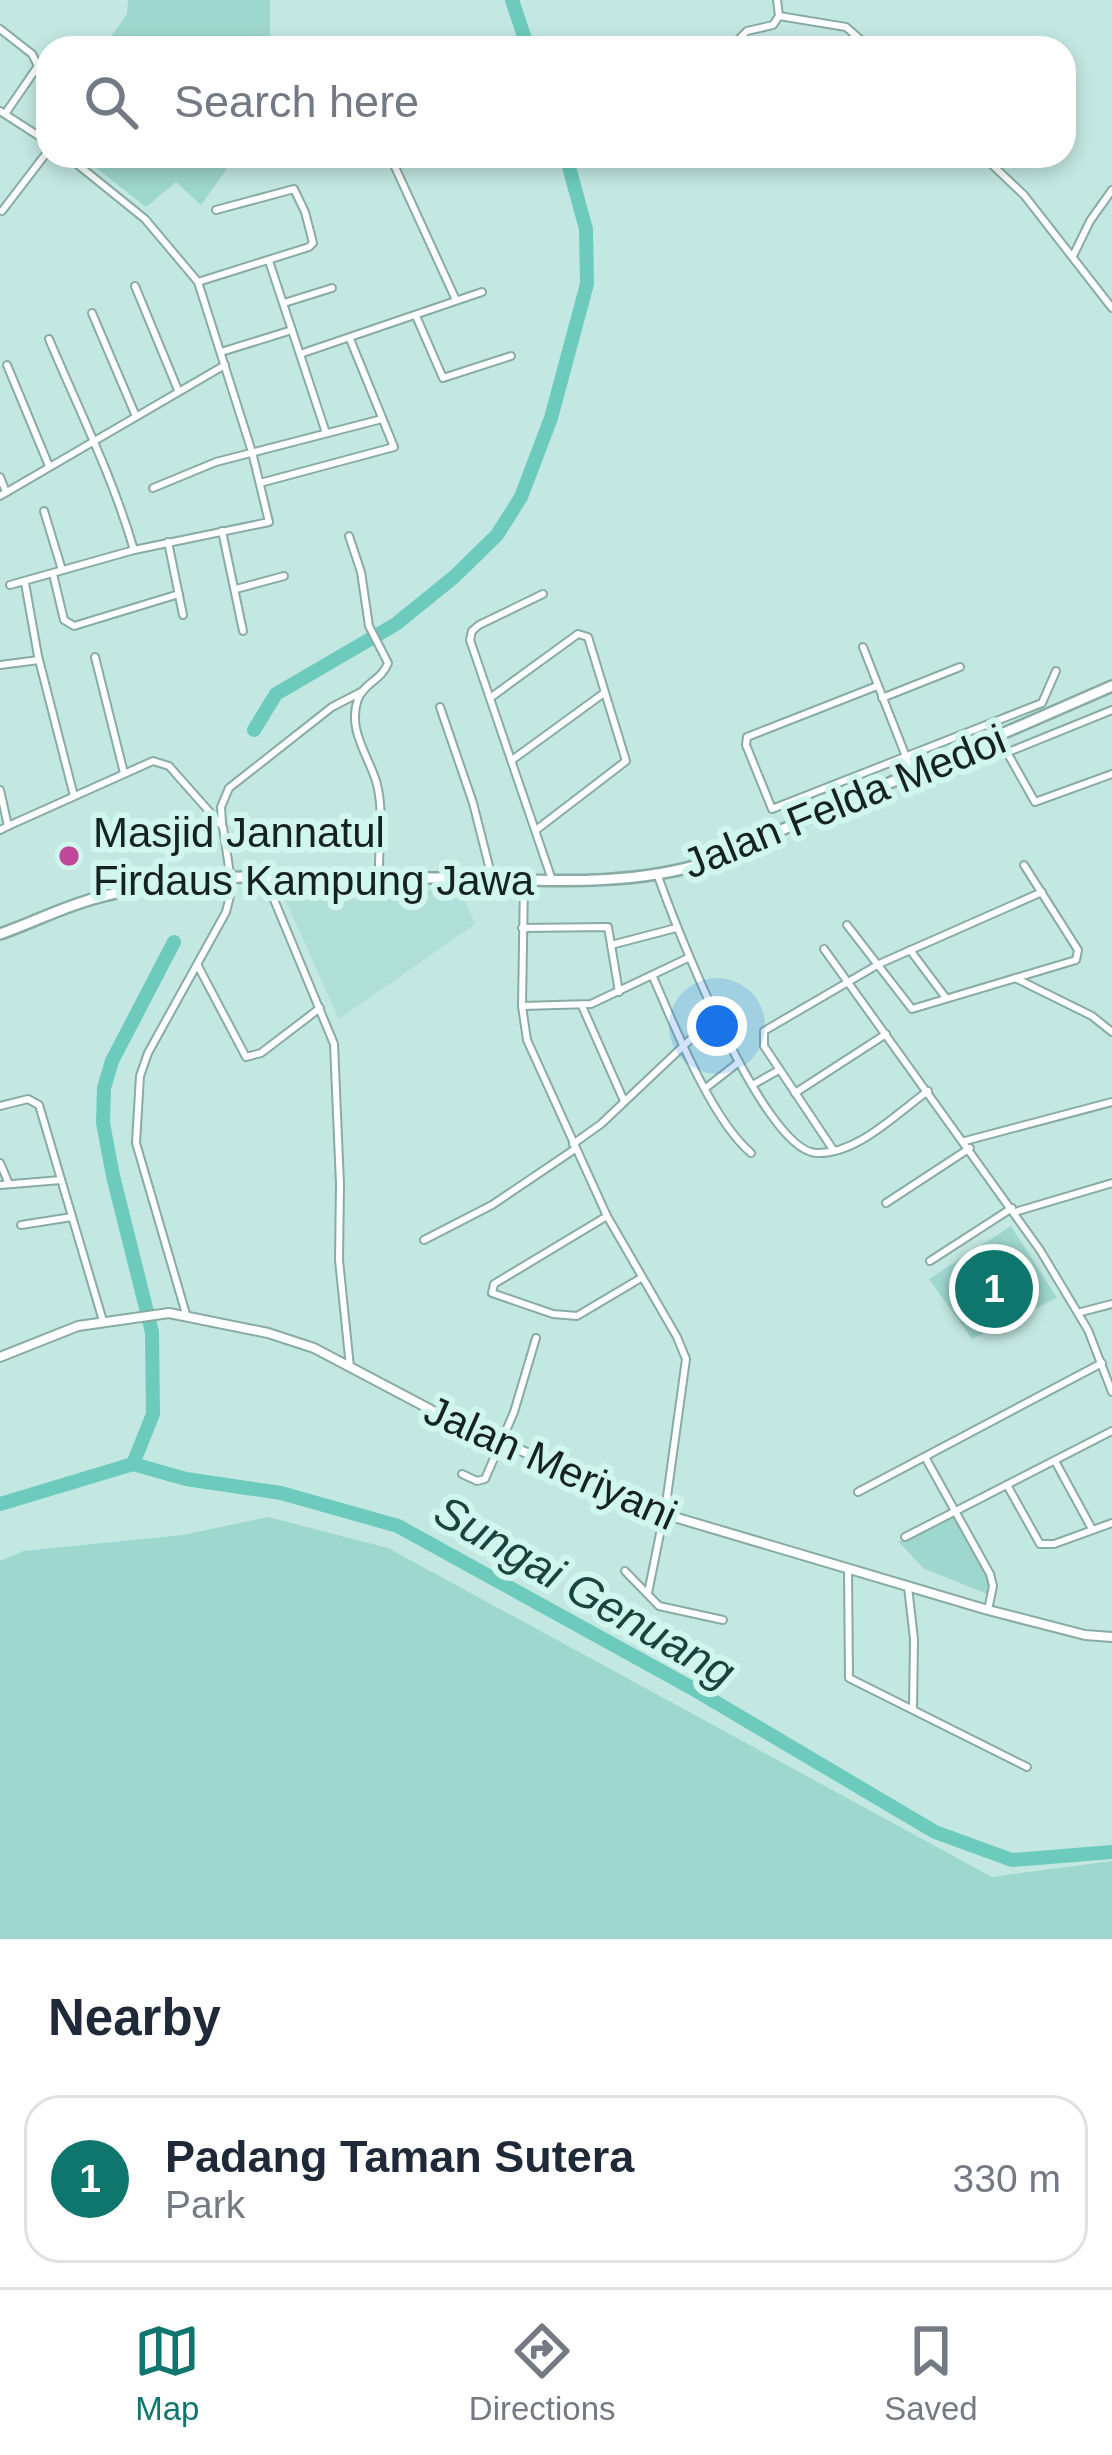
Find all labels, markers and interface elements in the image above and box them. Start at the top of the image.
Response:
search box [36,36,1076,168]
icon: search [78,69,144,135]
text: Search here [174,76,419,127]
street label: Jalan Felda Medoi [676,715,1012,888]
place label: Masjid Jannatul Firdaus Kampung Jawa [93,809,535,904]
marker: Masjid Jannatul Firdaus Kampung Jawa [56,843,82,869]
your location [687,996,747,1056]
pin: 1 [955,1244,1033,1334]
street label: Jalan Meriyani [418,1386,684,1539]
water label: Sungai Genuang [426,1485,744,1698]
text: Nearby [48,1989,221,2046]
text: Padang Taman Sutera [165,2131,634,2182]
text: 1 [79,2157,101,2200]
text: 330 m [953,2157,1061,2200]
text: Park [165,2183,245,2226]
tab: Map [134,2318,200,2428]
tab: Directions [469,2318,616,2428]
tab: Saved [884,2318,978,2428]

